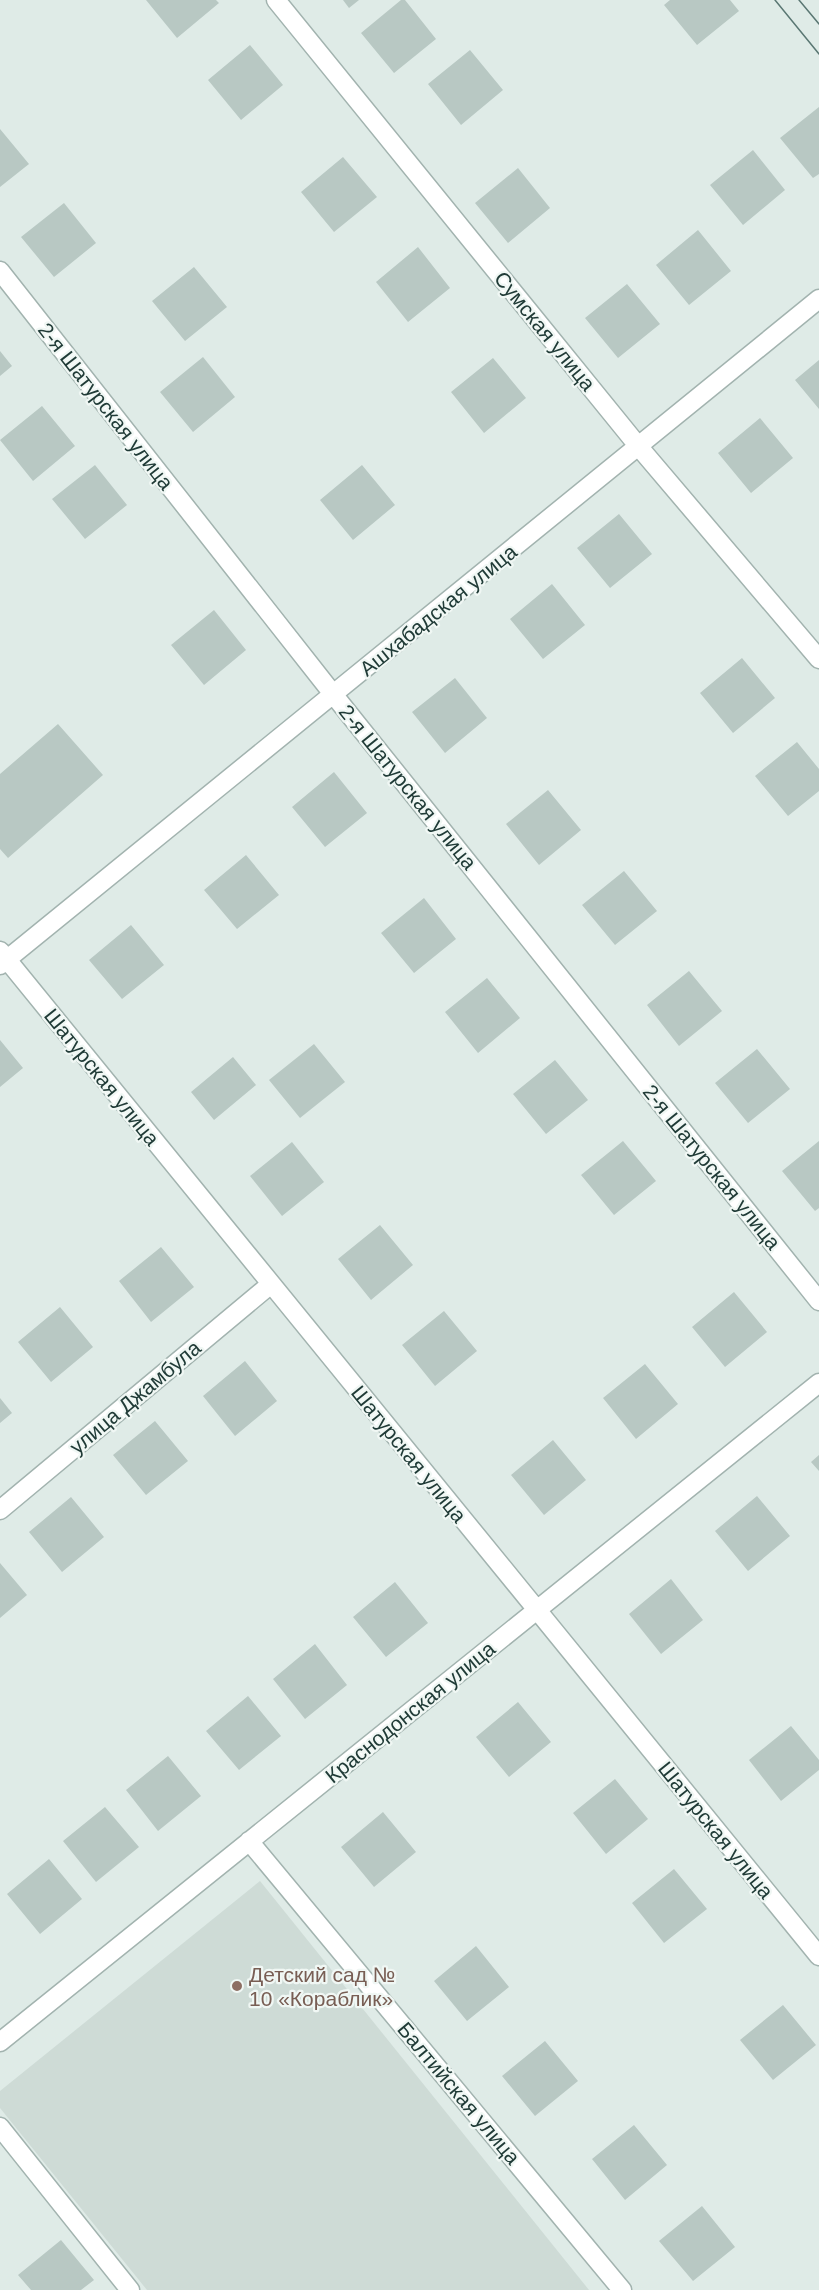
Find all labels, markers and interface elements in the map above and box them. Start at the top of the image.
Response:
street label: Сумская улица [490,267,600,395]
street label: 2-я Шатурская улица [34,318,178,494]
street label: Ашхабадская улица [355,539,521,680]
street label: 2-я Шатурская улица [335,700,482,874]
street label: Шатурская улица [40,1004,164,1150]
street label: 2-я Шатурская улица [639,1080,786,1254]
street label: улица Джамбула [65,1336,205,1458]
street label: Шатурская улица [347,1381,471,1527]
street label: Краснодонская улица [321,1636,500,1787]
street label: Шатурская улица [654,1757,778,1903]
place label: Детский сад № 10 «Кораблик» [249,1963,395,2010]
marker: Детский сад № 10 «Кораблик» [230,1979,244,1993]
street label: Балтийская улица [393,2018,525,2169]

